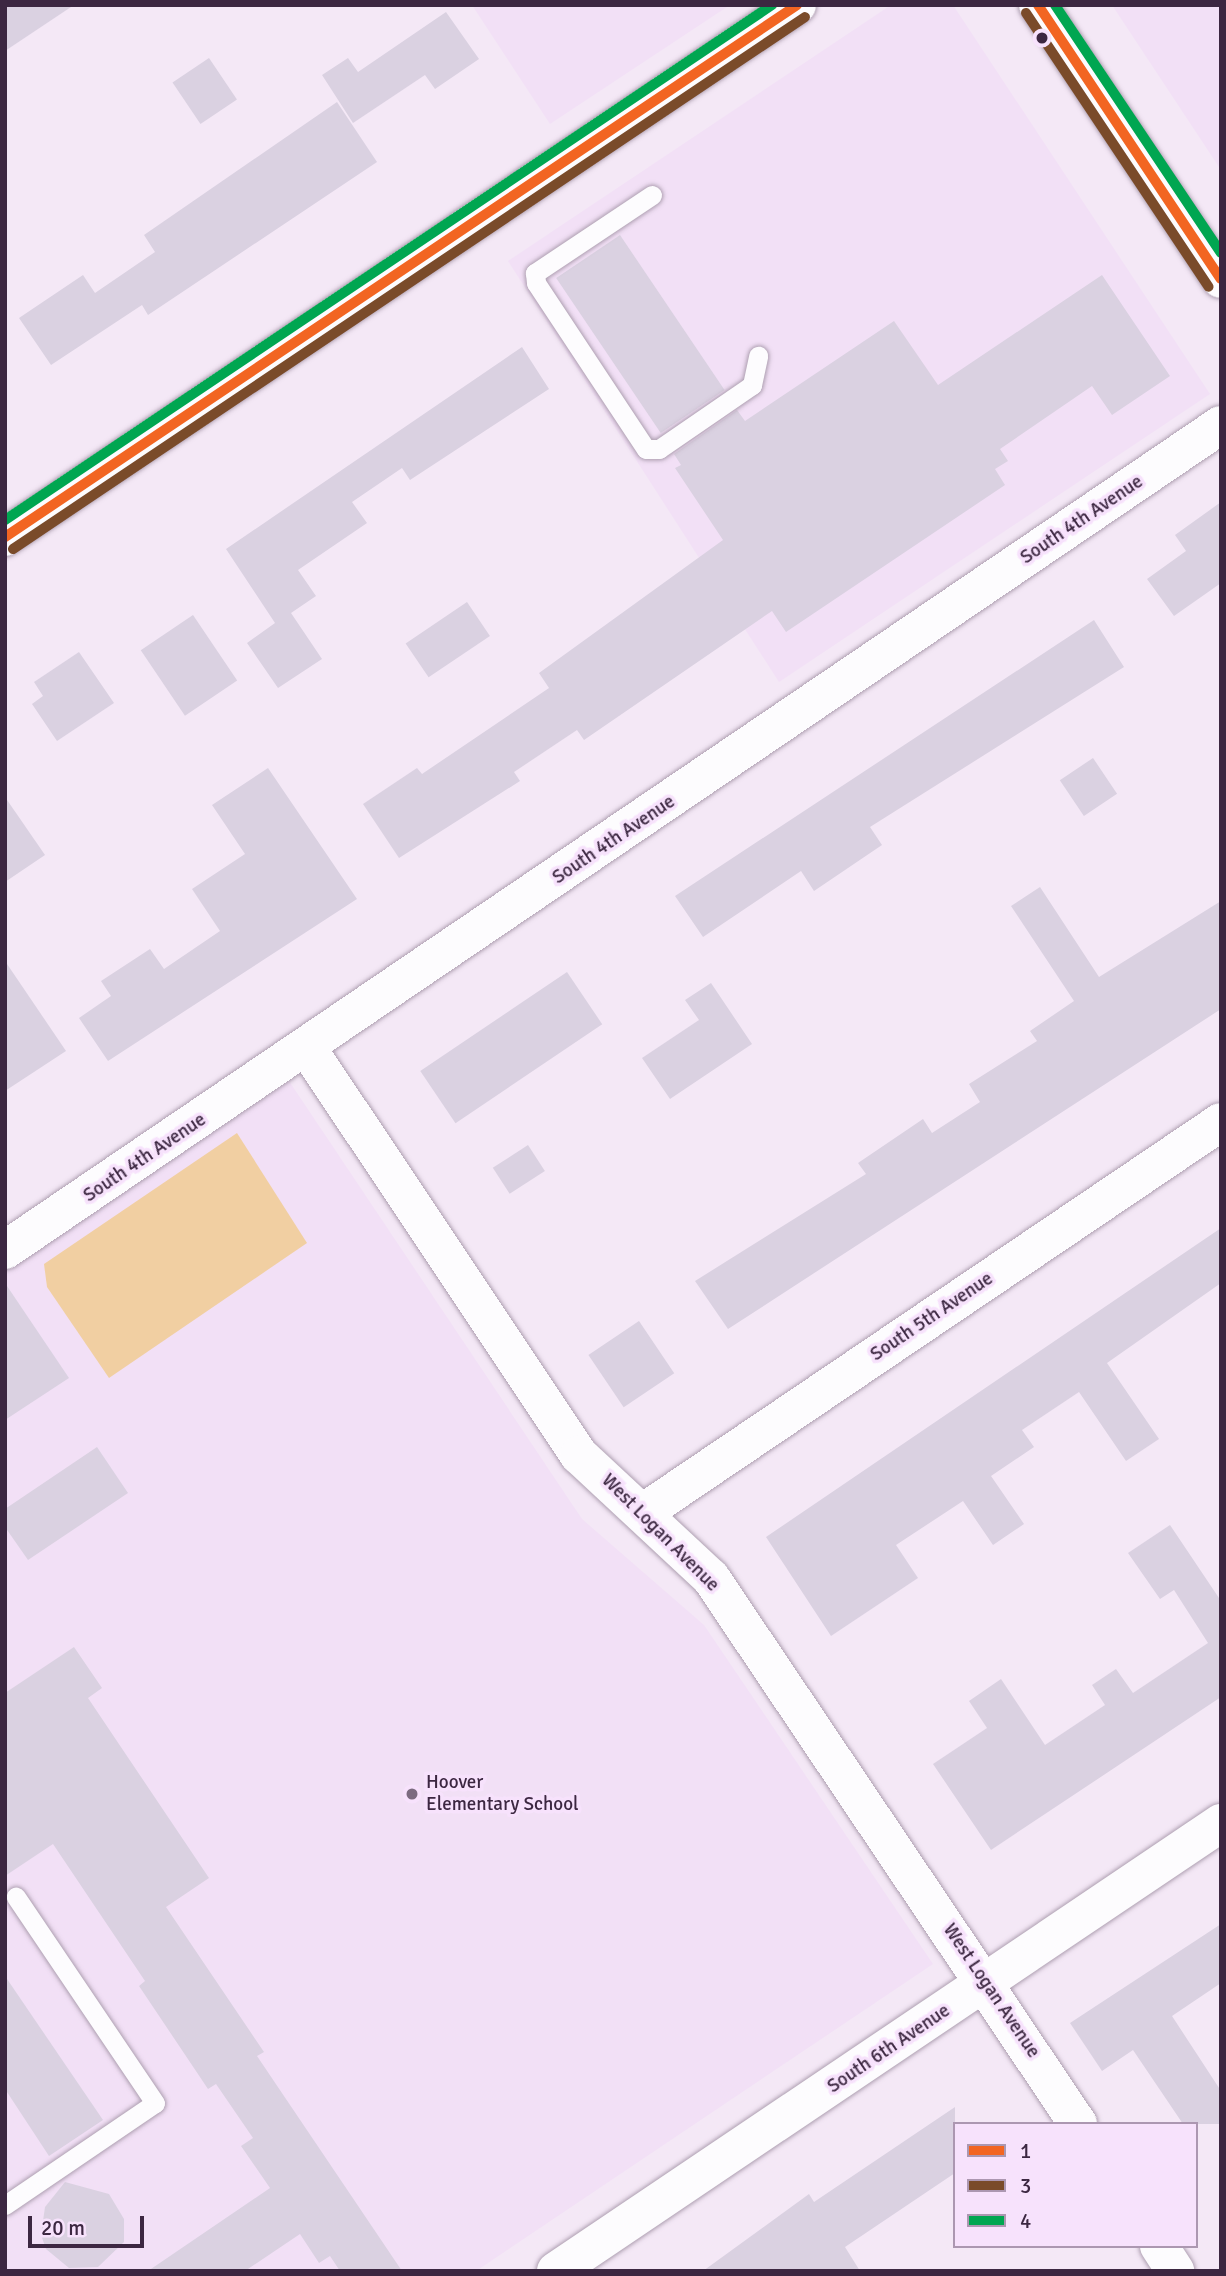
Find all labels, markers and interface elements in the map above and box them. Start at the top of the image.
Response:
unlabelled marker [1035,31,1049,45]
street label: South 4th Avenue [1016,471,1148,569]
street label: South 4th Avenue [548,791,680,889]
street label: South 4th Avenue [79,1109,211,1207]
street label: South 5th Avenue [866,1268,998,1366]
street label: West Logan Avenue [596,1469,724,1597]
place label: Hoover Elementary School [426,1772,579,1816]
marker: Hoover Elementary School [404,1786,420,1802]
street label: West Logan Avenue [938,1920,1044,2062]
street label: South 6th Avenue [823,2000,955,2098]
legend [953,2122,1198,2248]
text: 1 [1020,2138,1031,2164]
text: 3 [1020,2173,1031,2199]
scale bar [32,2202,147,2246]
text: 4 [1020,2208,1031,2234]
text: 20 m [41,2215,85,2241]

